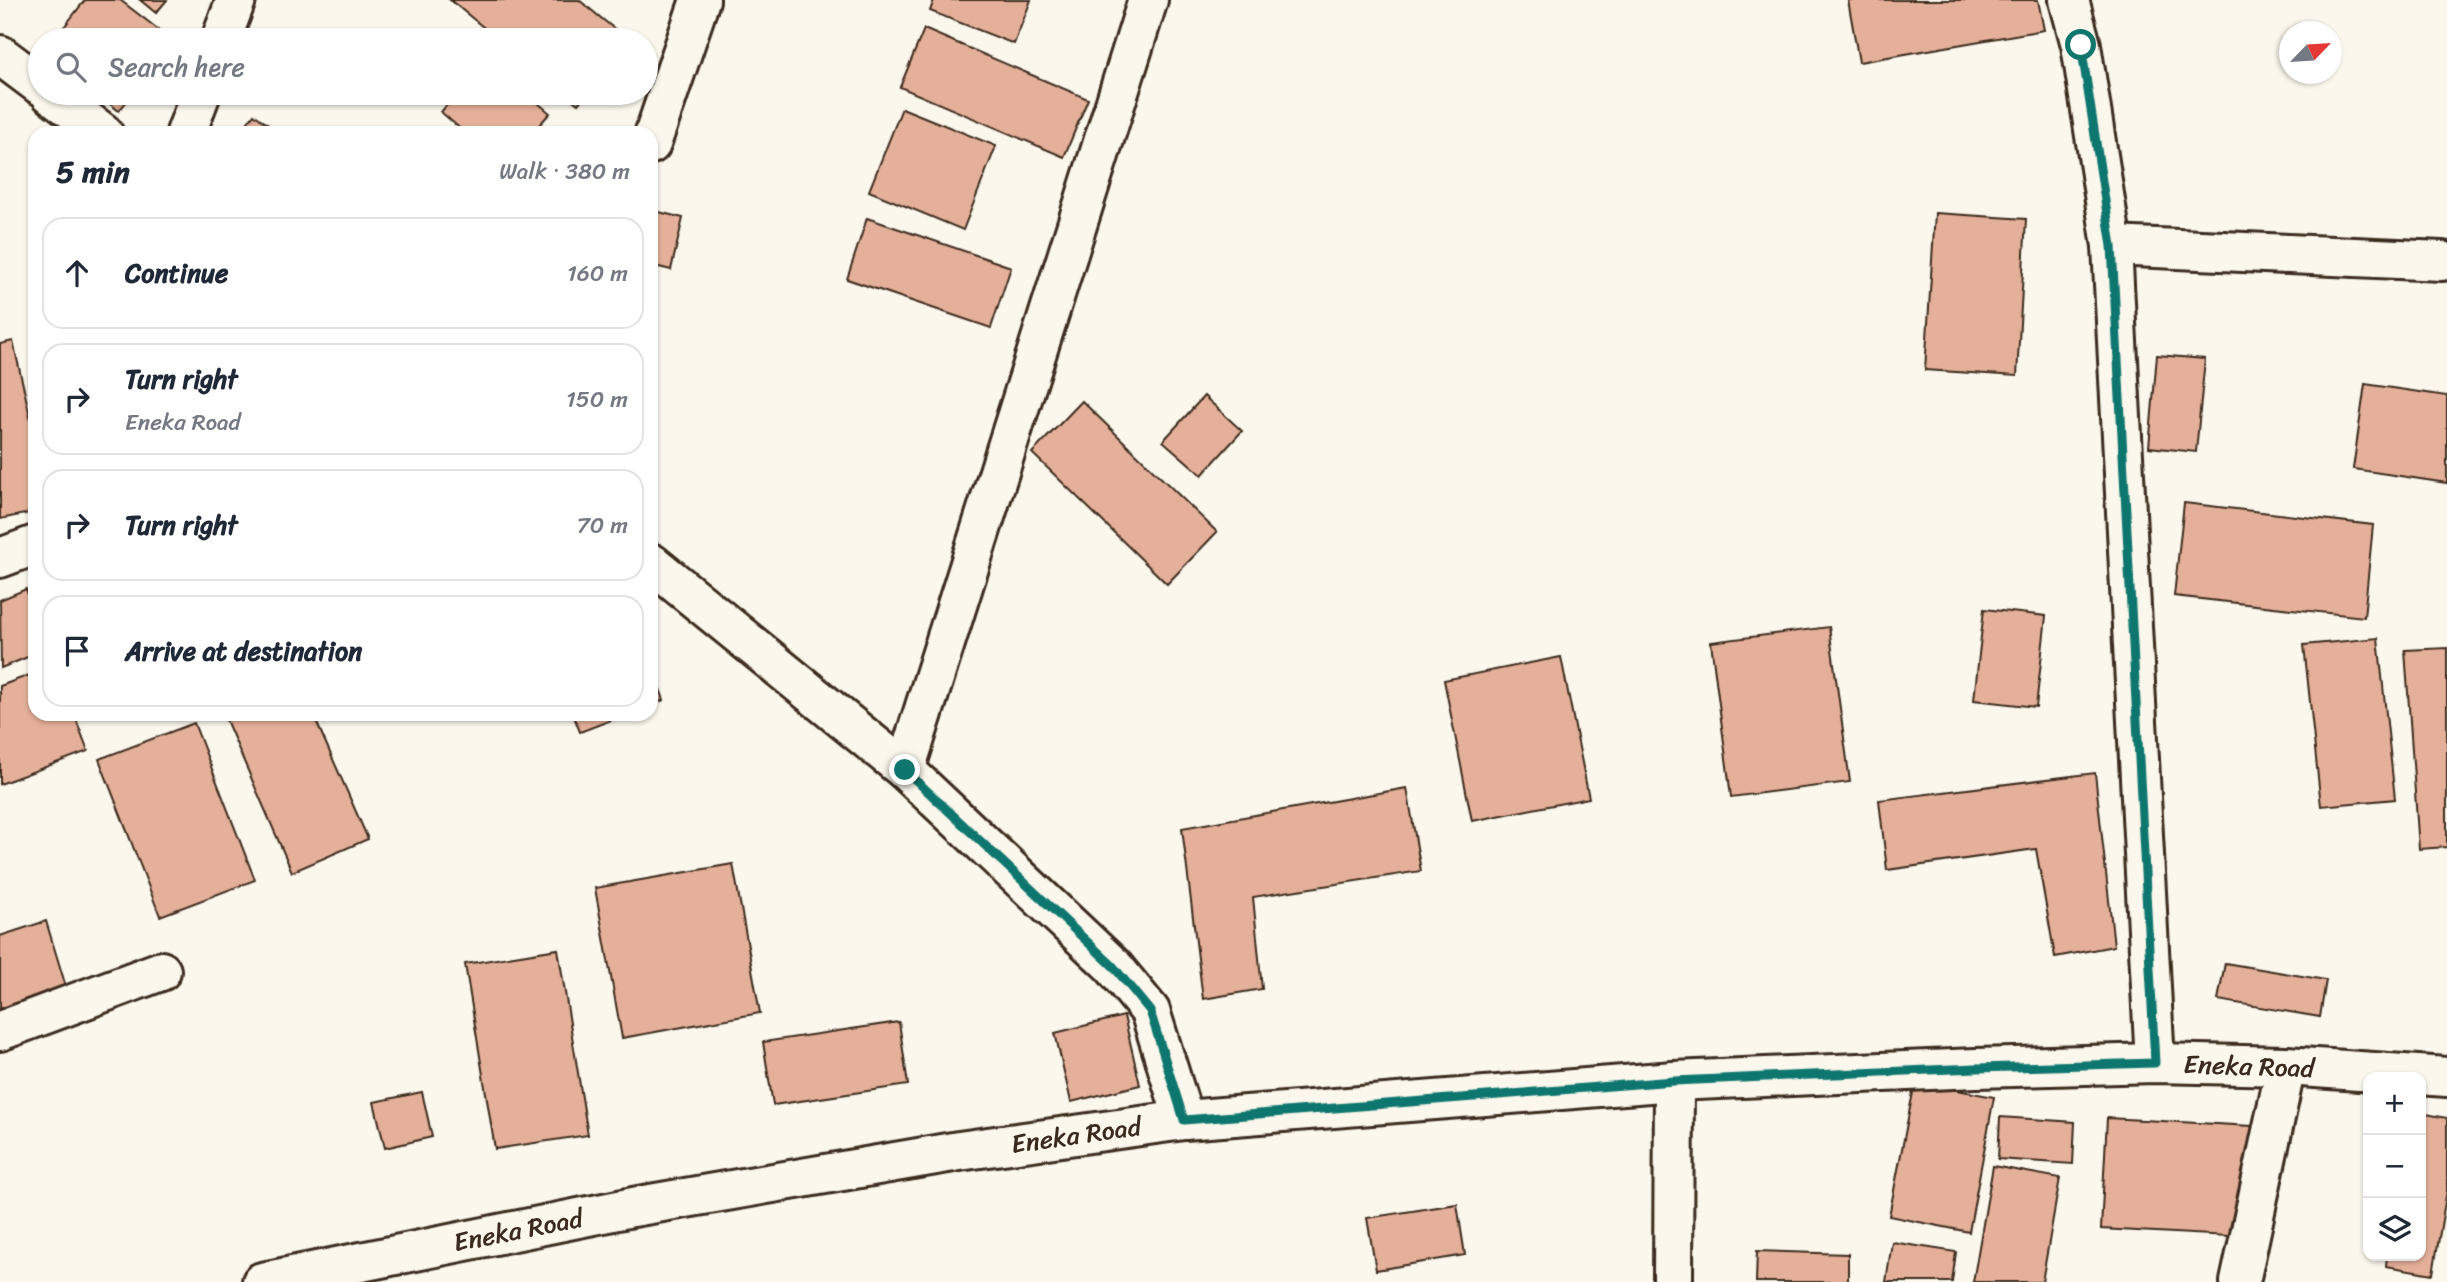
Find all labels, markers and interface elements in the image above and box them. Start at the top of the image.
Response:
north arrow [2279,21,2342,84]
search box [28,28,658,105]
route start [2065,29,2096,60]
text: Search here [108,44,245,90]
icon: search [52,48,90,86]
text: 5 min [56,145,130,199]
text: Walk · 380 m [499,151,630,192]
text: Continue [125,250,228,296]
text: 160 m [567,253,628,294]
icon: ahead [58,254,96,292]
text: Turn right [125,356,238,402]
text: 150 m [566,379,628,420]
icon: right [58,380,96,418]
text: Eneka Road [125,402,241,443]
text: Turn right [125,502,238,548]
text: 70 m [577,505,628,546]
icon: right [58,506,96,544]
text: Arrive at destination [125,628,362,674]
icon: arrive [58,632,96,670]
route end [889,754,920,785]
street label: Eneka Road [2183,1041,2317,1091]
map controls [2363,1072,2426,1261]
button: + [2363,1072,2426,1135]
street label: Eneka Road [1008,1103,1146,1167]
button: − [2363,1135,2426,1198]
street label: Eneka Road [449,1195,589,1265]
button: layers [2363,1198,2426,1261]

